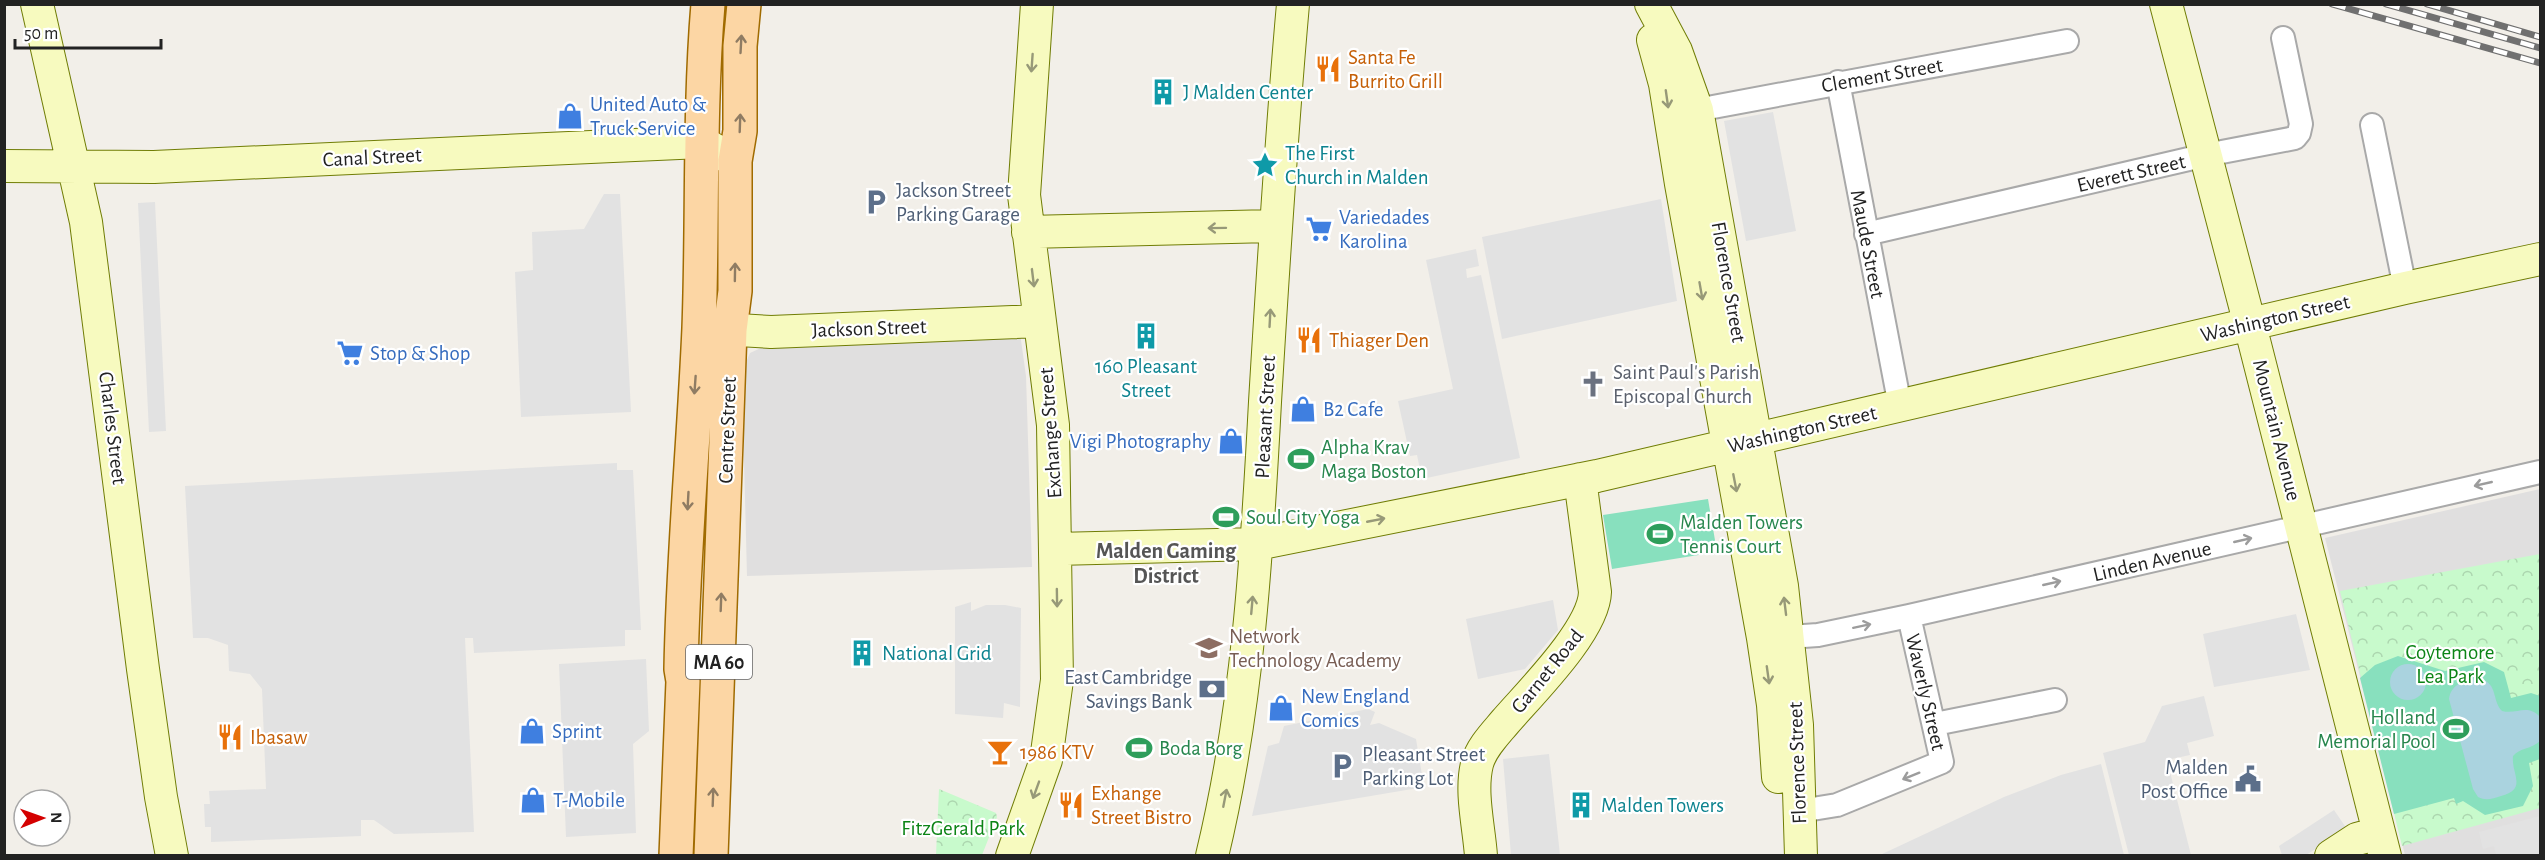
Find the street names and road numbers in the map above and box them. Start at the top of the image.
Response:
street label: Clement Street [1820,54,1945,96]
street label: Canal Street [322,144,422,171]
street label: Everett Street [2075,151,2188,196]
street label: Maude Street [1847,188,1888,300]
street label: Florence Street [1708,220,1750,344]
street label: Washington Street [2199,291,2352,346]
street label: Jackson Street [811,316,927,341]
street label: Pleasant Street [1252,355,1279,479]
street label: Mountain Avenue [2249,357,2304,503]
street label: Exchange Street [1035,367,1066,499]
street label: Charles Street [95,370,130,486]
street label: Centre Street [715,376,740,484]
street label: Washington Street [1726,402,1879,457]
street label: Linden Avenue [2091,538,2213,585]
street label: Garnet Road [1507,625,1587,717]
street label: Waverly Street [1902,632,1949,753]
road number: MA 60 [686,645,752,679]
street label: Florence Street [1785,701,1810,824]

